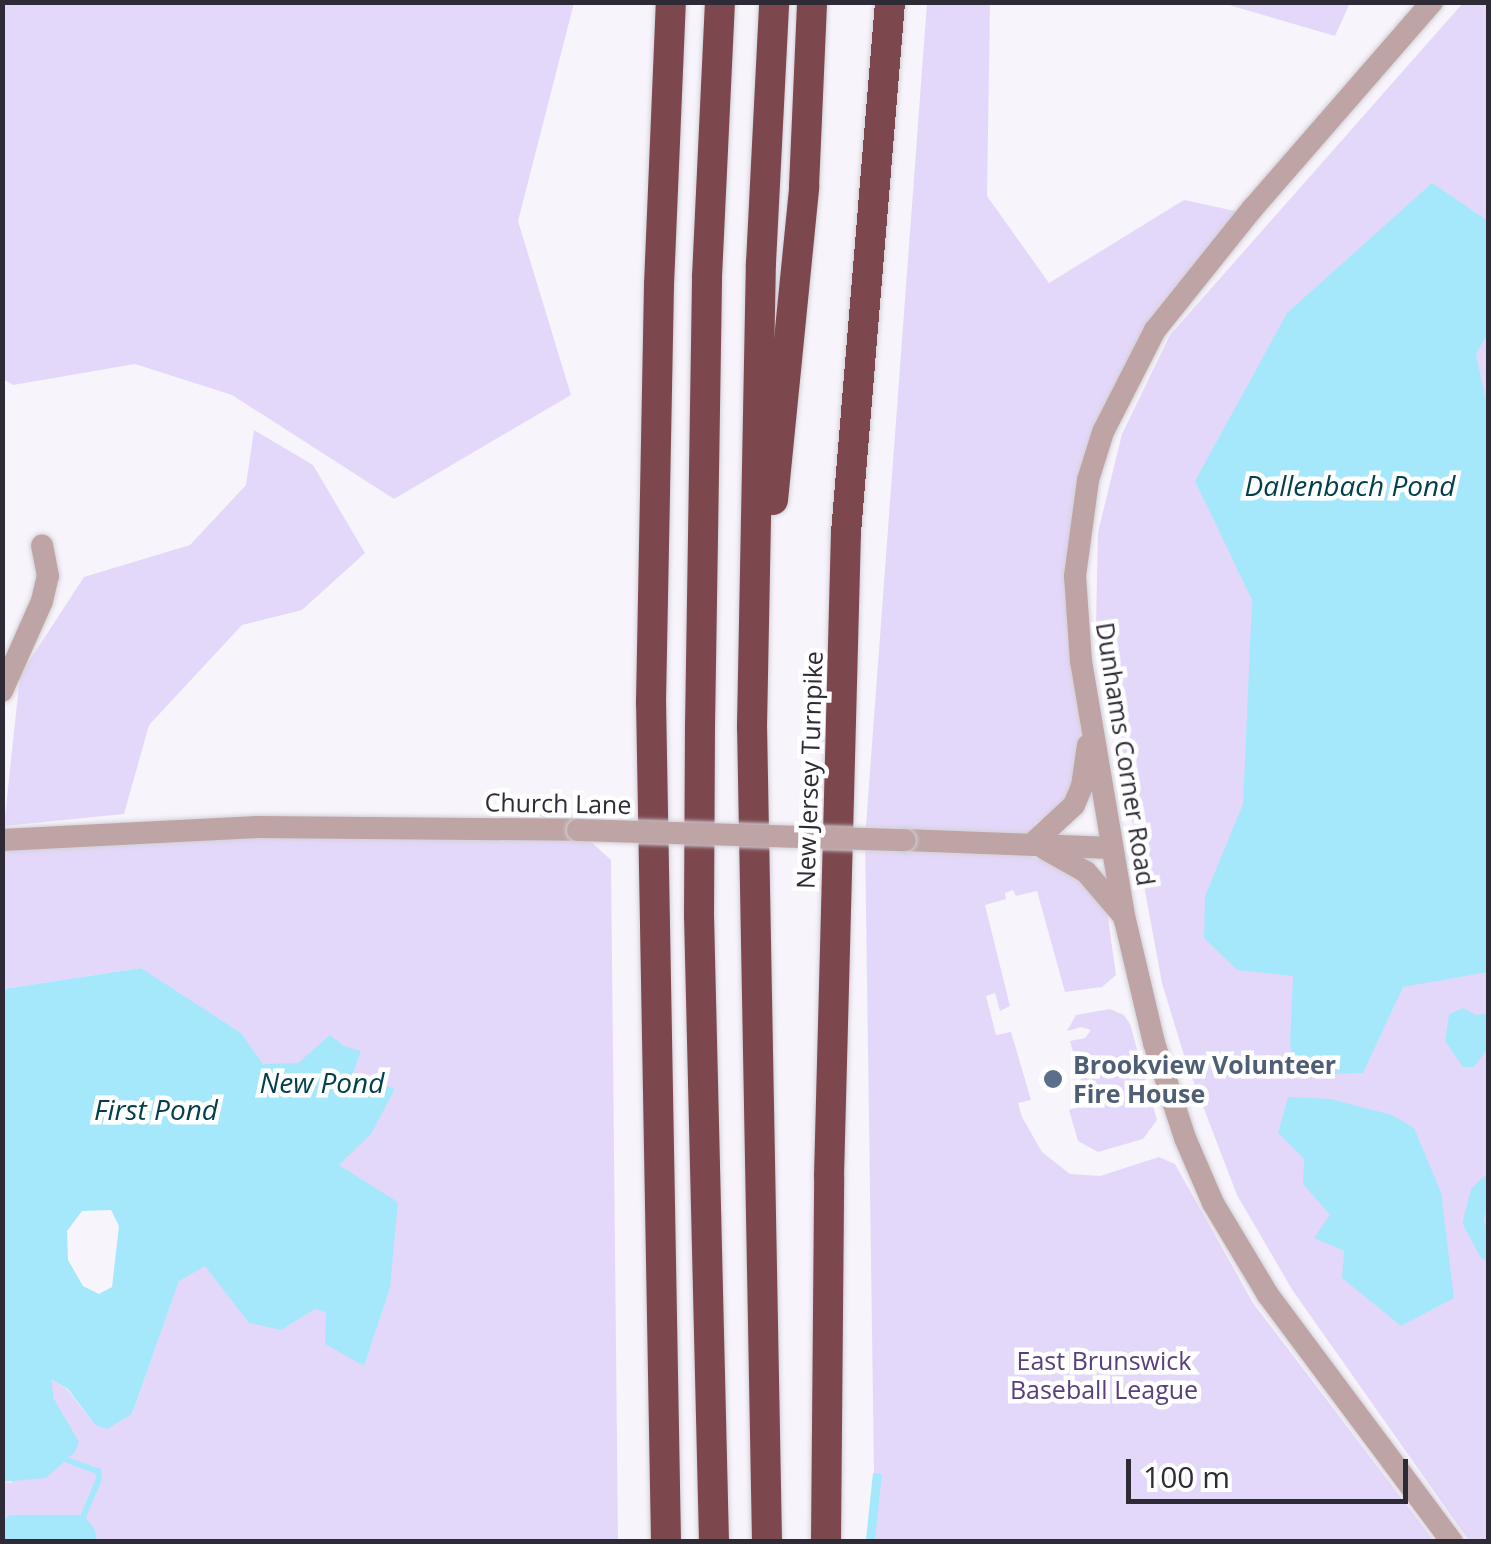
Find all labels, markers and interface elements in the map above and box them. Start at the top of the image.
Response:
water label: Dallenbach Pond [1245,468,1455,502]
street label: Dunhams Corner Road [1090,620,1162,888]
street label: New Jersey Turnpike [790,650,828,890]
street label: Church Lane [484,787,632,819]
place label: Brookview Volunteer Fire House [1073,1050,1336,1109]
water label: New Pond [260,1065,384,1099]
marker: Brookview Volunteer Fire House [1042,1068,1064,1090]
water label: First Pond [94,1092,218,1126]
park label: East Brunswick Baseball League [1010,1346,1198,1405]
scale bar [1131,1439,1414,1501]
text: 100 m [1143,1456,1230,1497]

